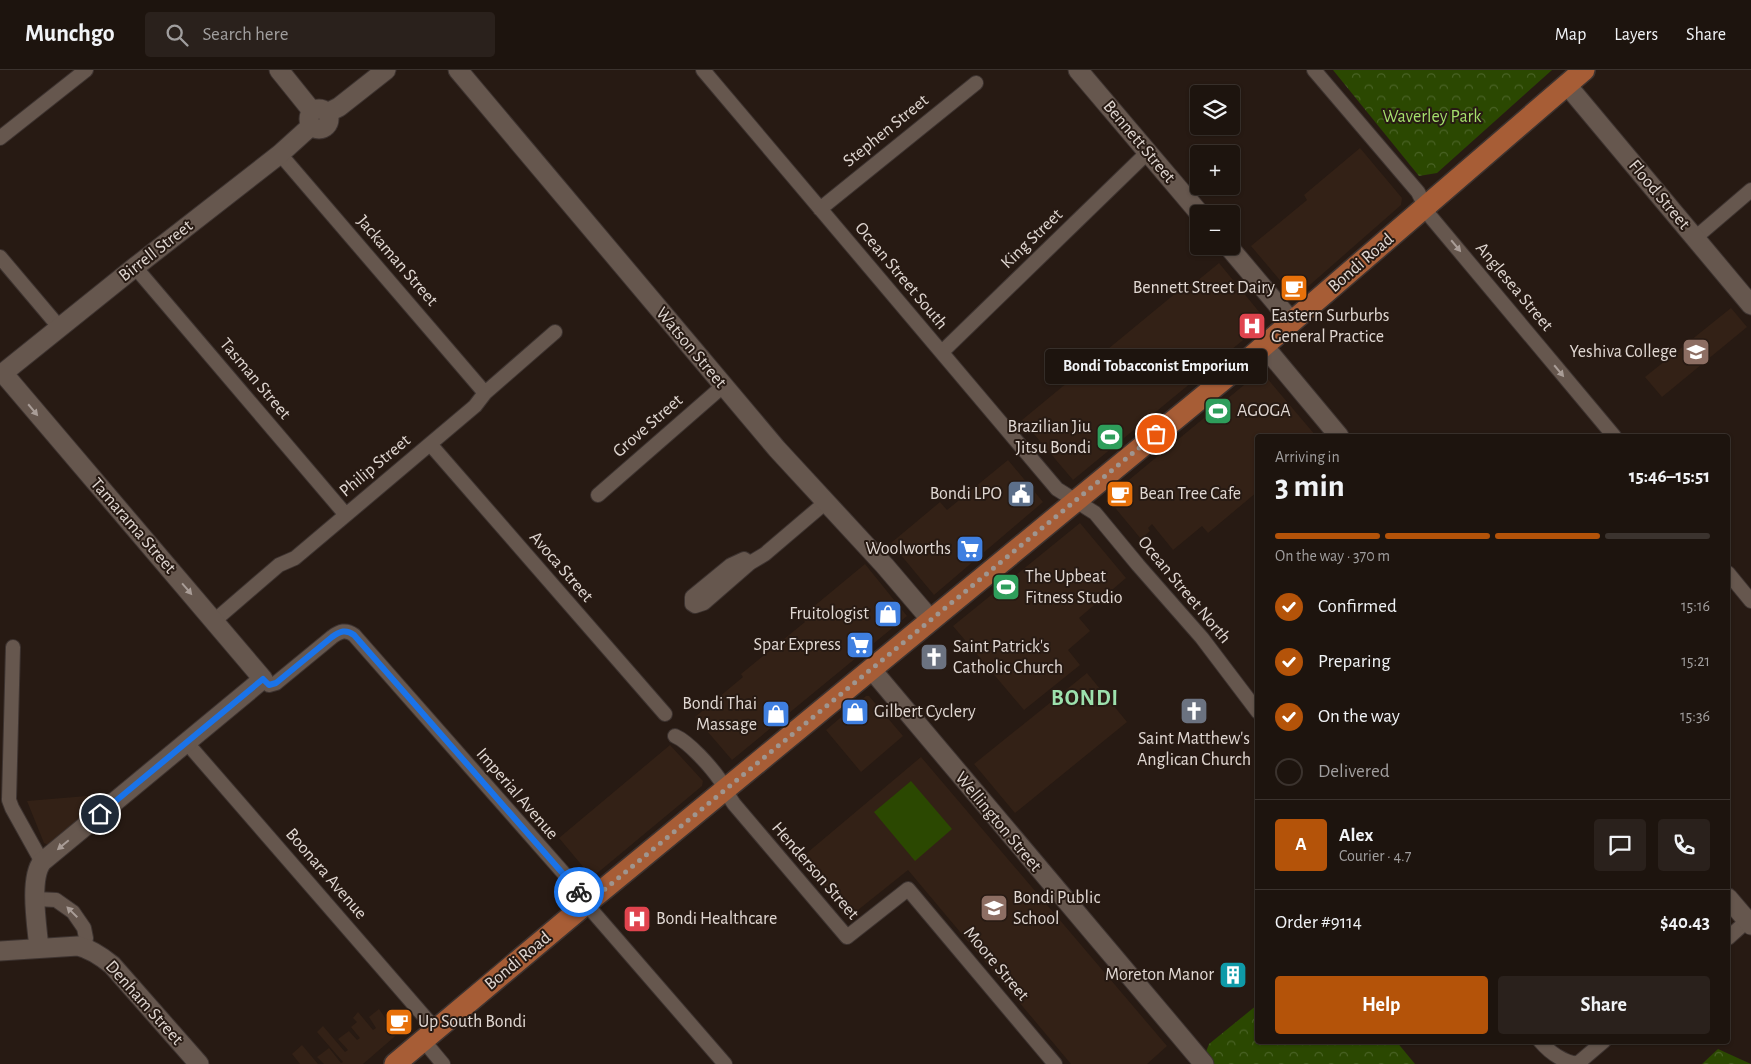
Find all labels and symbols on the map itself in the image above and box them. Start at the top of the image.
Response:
street label: Stephen Street [840,91,932,171]
street label: Bennett Street [1100,97,1179,187]
park label: Waverley Park [1382,108,1482,126]
street label: Flood Street [1625,157,1693,233]
street label: King Street [998,205,1066,272]
street label: Jackaman Street [353,212,441,310]
street label: Birrell Street [116,217,196,285]
street label: Ocean Street South [851,219,951,333]
street label: Bondi Road [1325,230,1397,296]
one-way arrow [1450,239,1461,252]
street label: Anglesea Street [1472,239,1556,335]
cafe icon: Bennett Street Dairy [1279,273,1309,303]
place label: Bennett Street Dairy [1133,279,1275,297]
street label: Watson Street [652,304,730,392]
place label: Eastern Surburbs General Practice [1271,307,1389,346]
hospital icon: Eastern Surburbs General Practice [1237,311,1267,341]
street label: Tasman Street [216,335,294,423]
school or university icon: Yeshiva College [1681,337,1711,367]
place label: Yeshiva College [1569,343,1677,361]
callout: Bondi Tobacconist Emporium [1045,349,1267,384]
one-way arrow [1554,364,1565,377]
street label: Grove Street [610,391,686,461]
sports icon: AGOGA [1203,396,1233,426]
place label: AGOGA [1237,402,1291,420]
one-way arrow [28,403,39,416]
pin [1135,413,1177,455]
place label: Brazilian Jiu Jitsu Bondi [1007,418,1091,457]
sports icon: Brazilian Jiu Jitsu Bondi [1095,422,1125,452]
street label: Philip Street [336,431,414,501]
street label: Tamarama Street [87,475,179,577]
public building icon: Bondi LPO [1006,479,1036,509]
cafe icon: Bean Tree Cafe [1105,479,1135,509]
place label: Bondi LPO [930,485,1002,503]
place label: Bean Tree Cafe [1139,485,1241,503]
street label: Avoca Street [526,528,596,606]
street label: Ocean Street North [1134,533,1234,647]
supermarket icon: Woolworths [955,534,985,564]
place label: Woolworths [866,540,951,558]
place label: The Upbeat Fitness Studio [1025,568,1123,607]
sports icon: The Upbeat Fitness Studio [991,572,1021,602]
one-way arrow [181,583,192,596]
shop icon: Fruitologist [873,599,903,629]
place label: Fruitologist [789,605,869,623]
supermarket icon: Spar Express [845,630,875,660]
place label: Spar Express [754,636,841,654]
place label: Saint Patrick's Catholic Church [953,638,1063,677]
church icon: Saint Patrick's Catholic Church [919,642,949,672]
district label: BONDI [1051,687,1119,709]
place label: Bondi Thai Massage [682,695,757,734]
church icon: Saint Matthew's Anglican Church [1179,696,1209,726]
shop icon: Gilbert Cyclery [840,697,870,727]
shop icon: Bondi Thai Massage [761,699,791,729]
place label: Gilbert Cyclery [874,703,976,721]
place label: Saint Matthew's Anglican Church [1137,730,1251,769]
street label: Imperial Avenue [473,745,561,843]
street label: Wellington Street [951,769,1045,875]
pin [79,793,121,835]
street label: Henderson Street [768,819,862,923]
street label: Boonara Avenue [282,825,370,923]
one-way arrow [57,839,70,850]
courier [554,867,604,917]
place label: Bondi Public School [1013,889,1100,928]
school or university icon: Bondi Public School [979,893,1009,923]
hospital icon: Bondi Healthcare [622,904,652,934]
one-way arrow [66,906,78,918]
place label: Bondi Healthcare [656,910,777,928]
street label: Moore Street [960,923,1032,1005]
street label: Bondi Road [482,928,554,994]
street label: Denham Street [102,957,186,1049]
building icon: Moreton Manor [1218,960,1248,990]
place label: Moreton Manor [1105,966,1214,984]
cafe icon: Up South Bondi [384,1007,414,1037]
place label: Up South Bondi [418,1013,526,1031]

